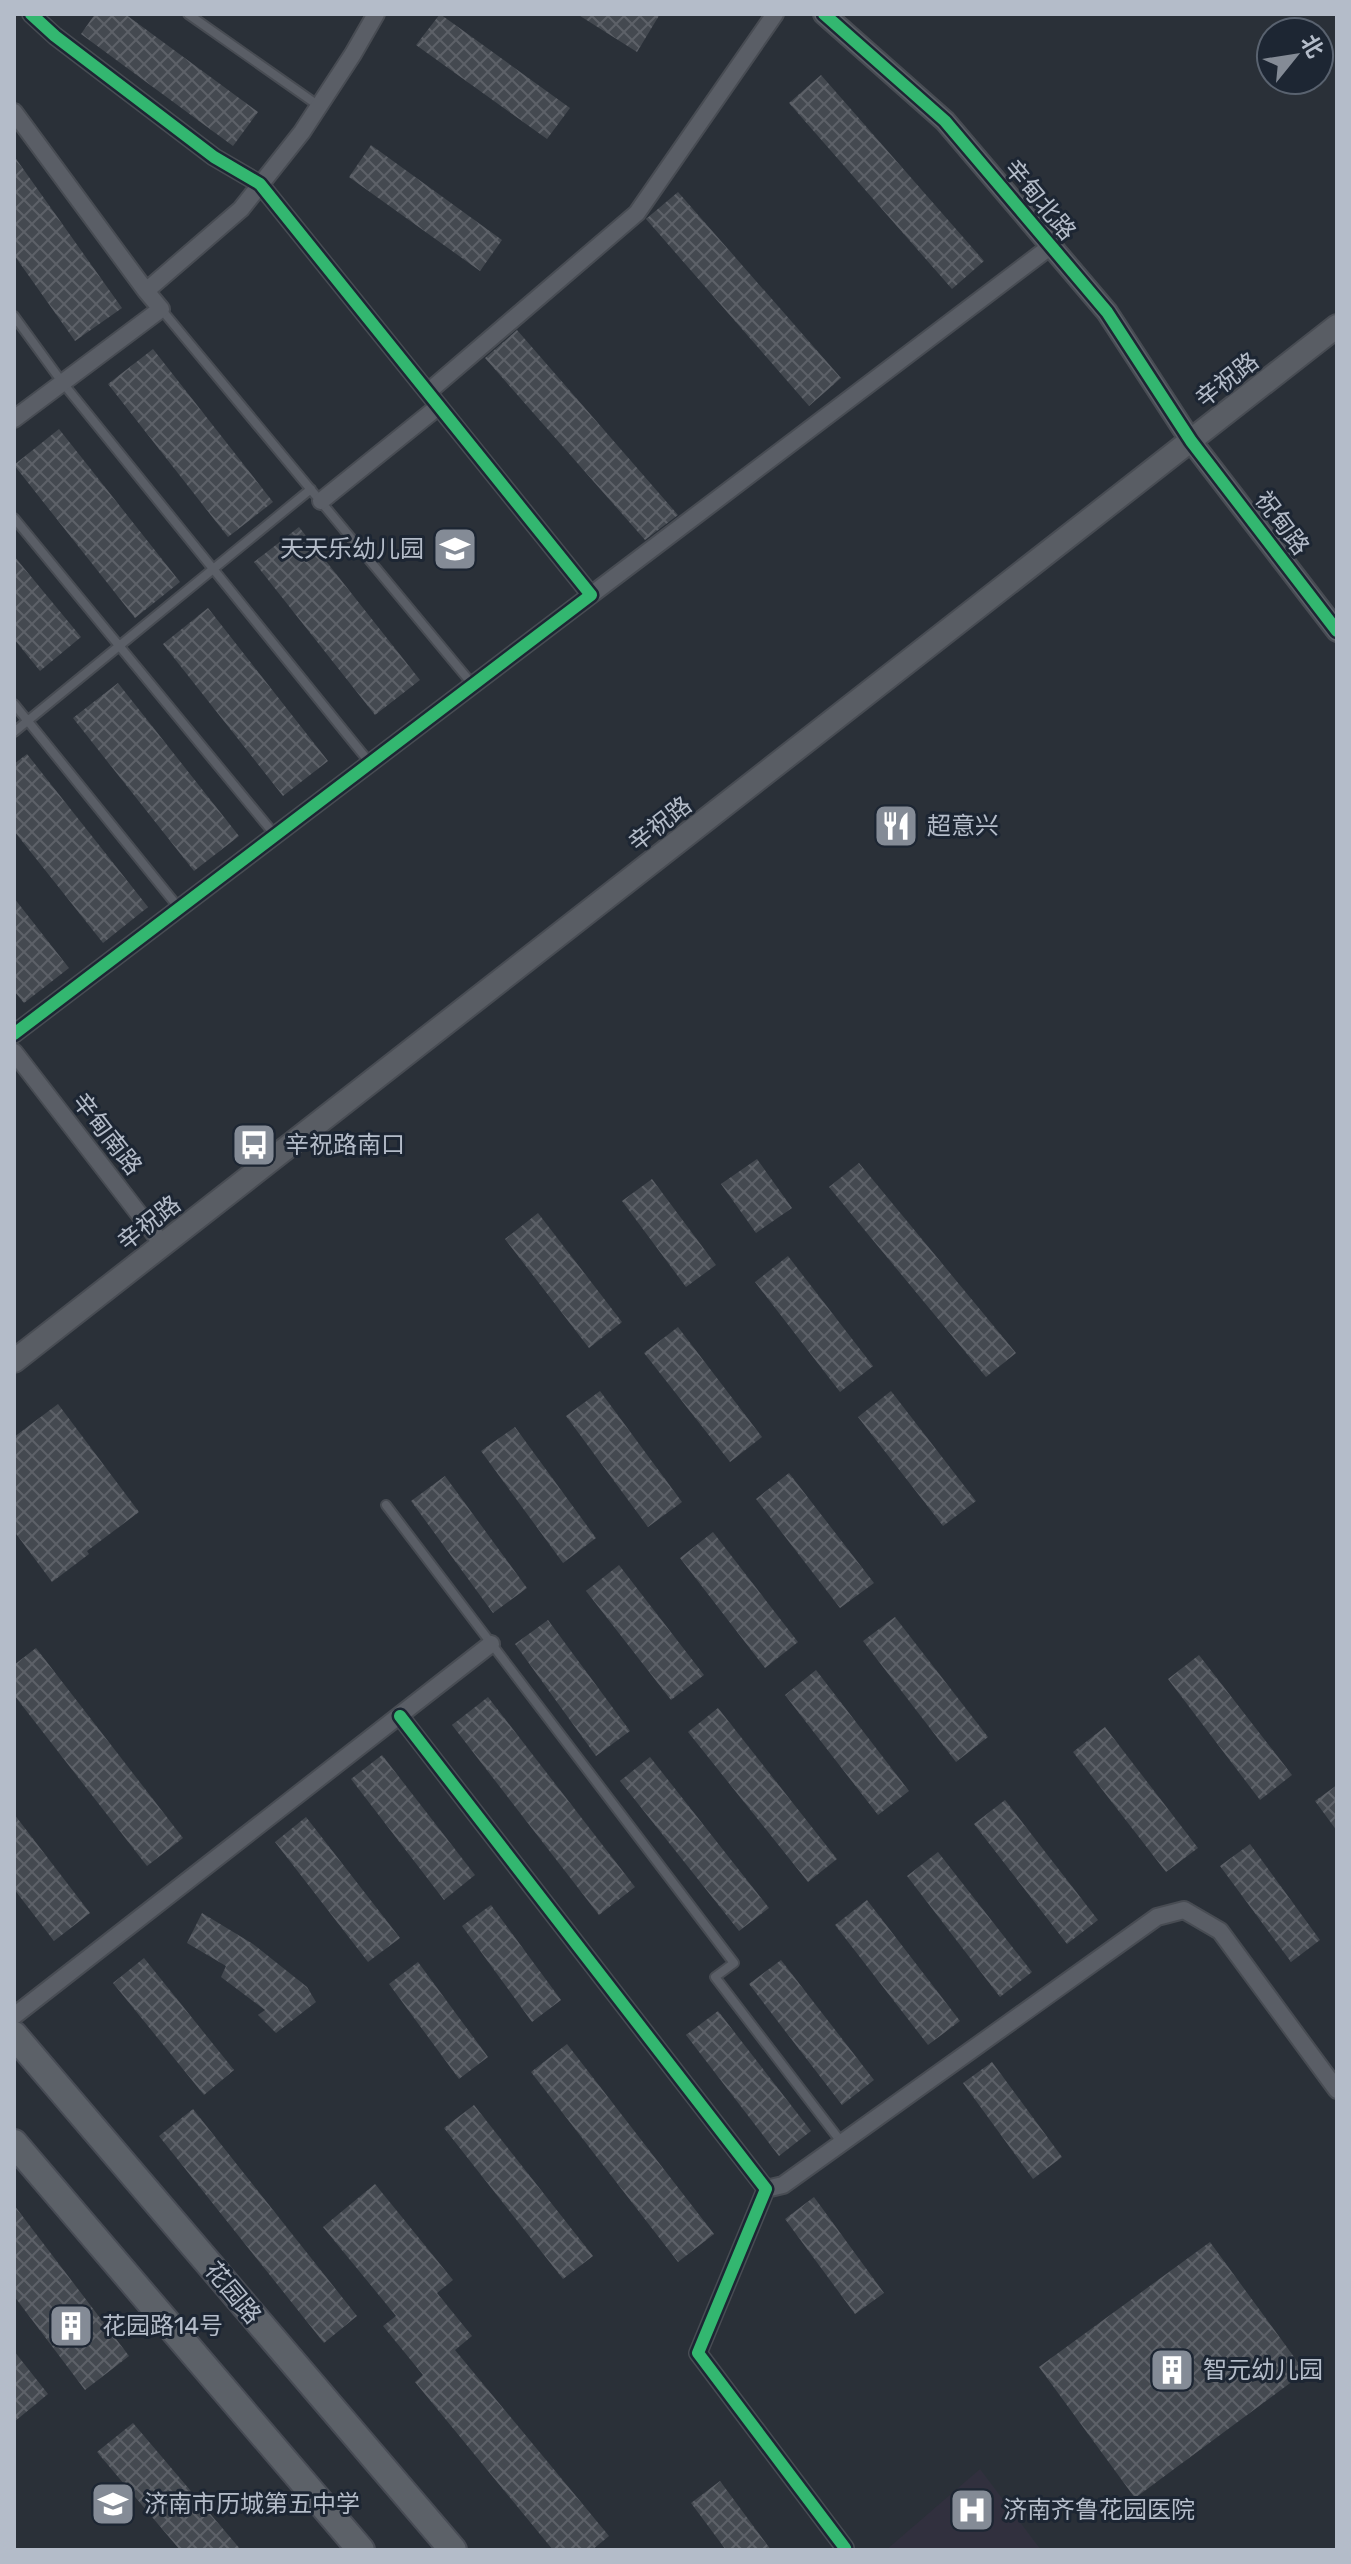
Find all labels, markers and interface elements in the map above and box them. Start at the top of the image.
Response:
north arrow [1255,16,1335,96]
text: 北 [1295,30,1329,63]
street label: 辛甸北路 [998,154,1082,246]
street label: 辛祝路 [1190,347,1264,413]
street label: 祝甸路 [1249,486,1315,560]
school or university icon: 天天乐幼儿园 [431,525,479,573]
place label: 天天乐幼儿园 [280,535,424,563]
street label: 辛祝路 [623,791,697,857]
restaurant icon: 超意兴 [872,802,920,850]
place label: 超意兴 [927,812,999,840]
street label: 辛甸南路 [66,1088,148,1180]
bus stop icon: 辛祝路南口 [230,1121,278,1169]
place label: 辛祝路南口 [285,1131,405,1159]
street label: 辛祝路 [112,1190,186,1256]
street label: 花园路 [199,2256,267,2330]
building icon: 花园路14号 [47,2302,95,2350]
place label: 花园路14号 [102,2312,223,2340]
building icon: 智元幼儿园 [1148,2346,1196,2394]
place label: 智元幼儿园 [1203,2356,1323,2384]
school or university icon: 济南市历城第五中学 [89,2480,137,2528]
hospital icon: 济南齐鲁花园医院 [948,2486,996,2534]
place label: 济南市历城第五中学 [144,2490,360,2518]
place label: 济南齐鲁花园医院 [1003,2496,1195,2524]

